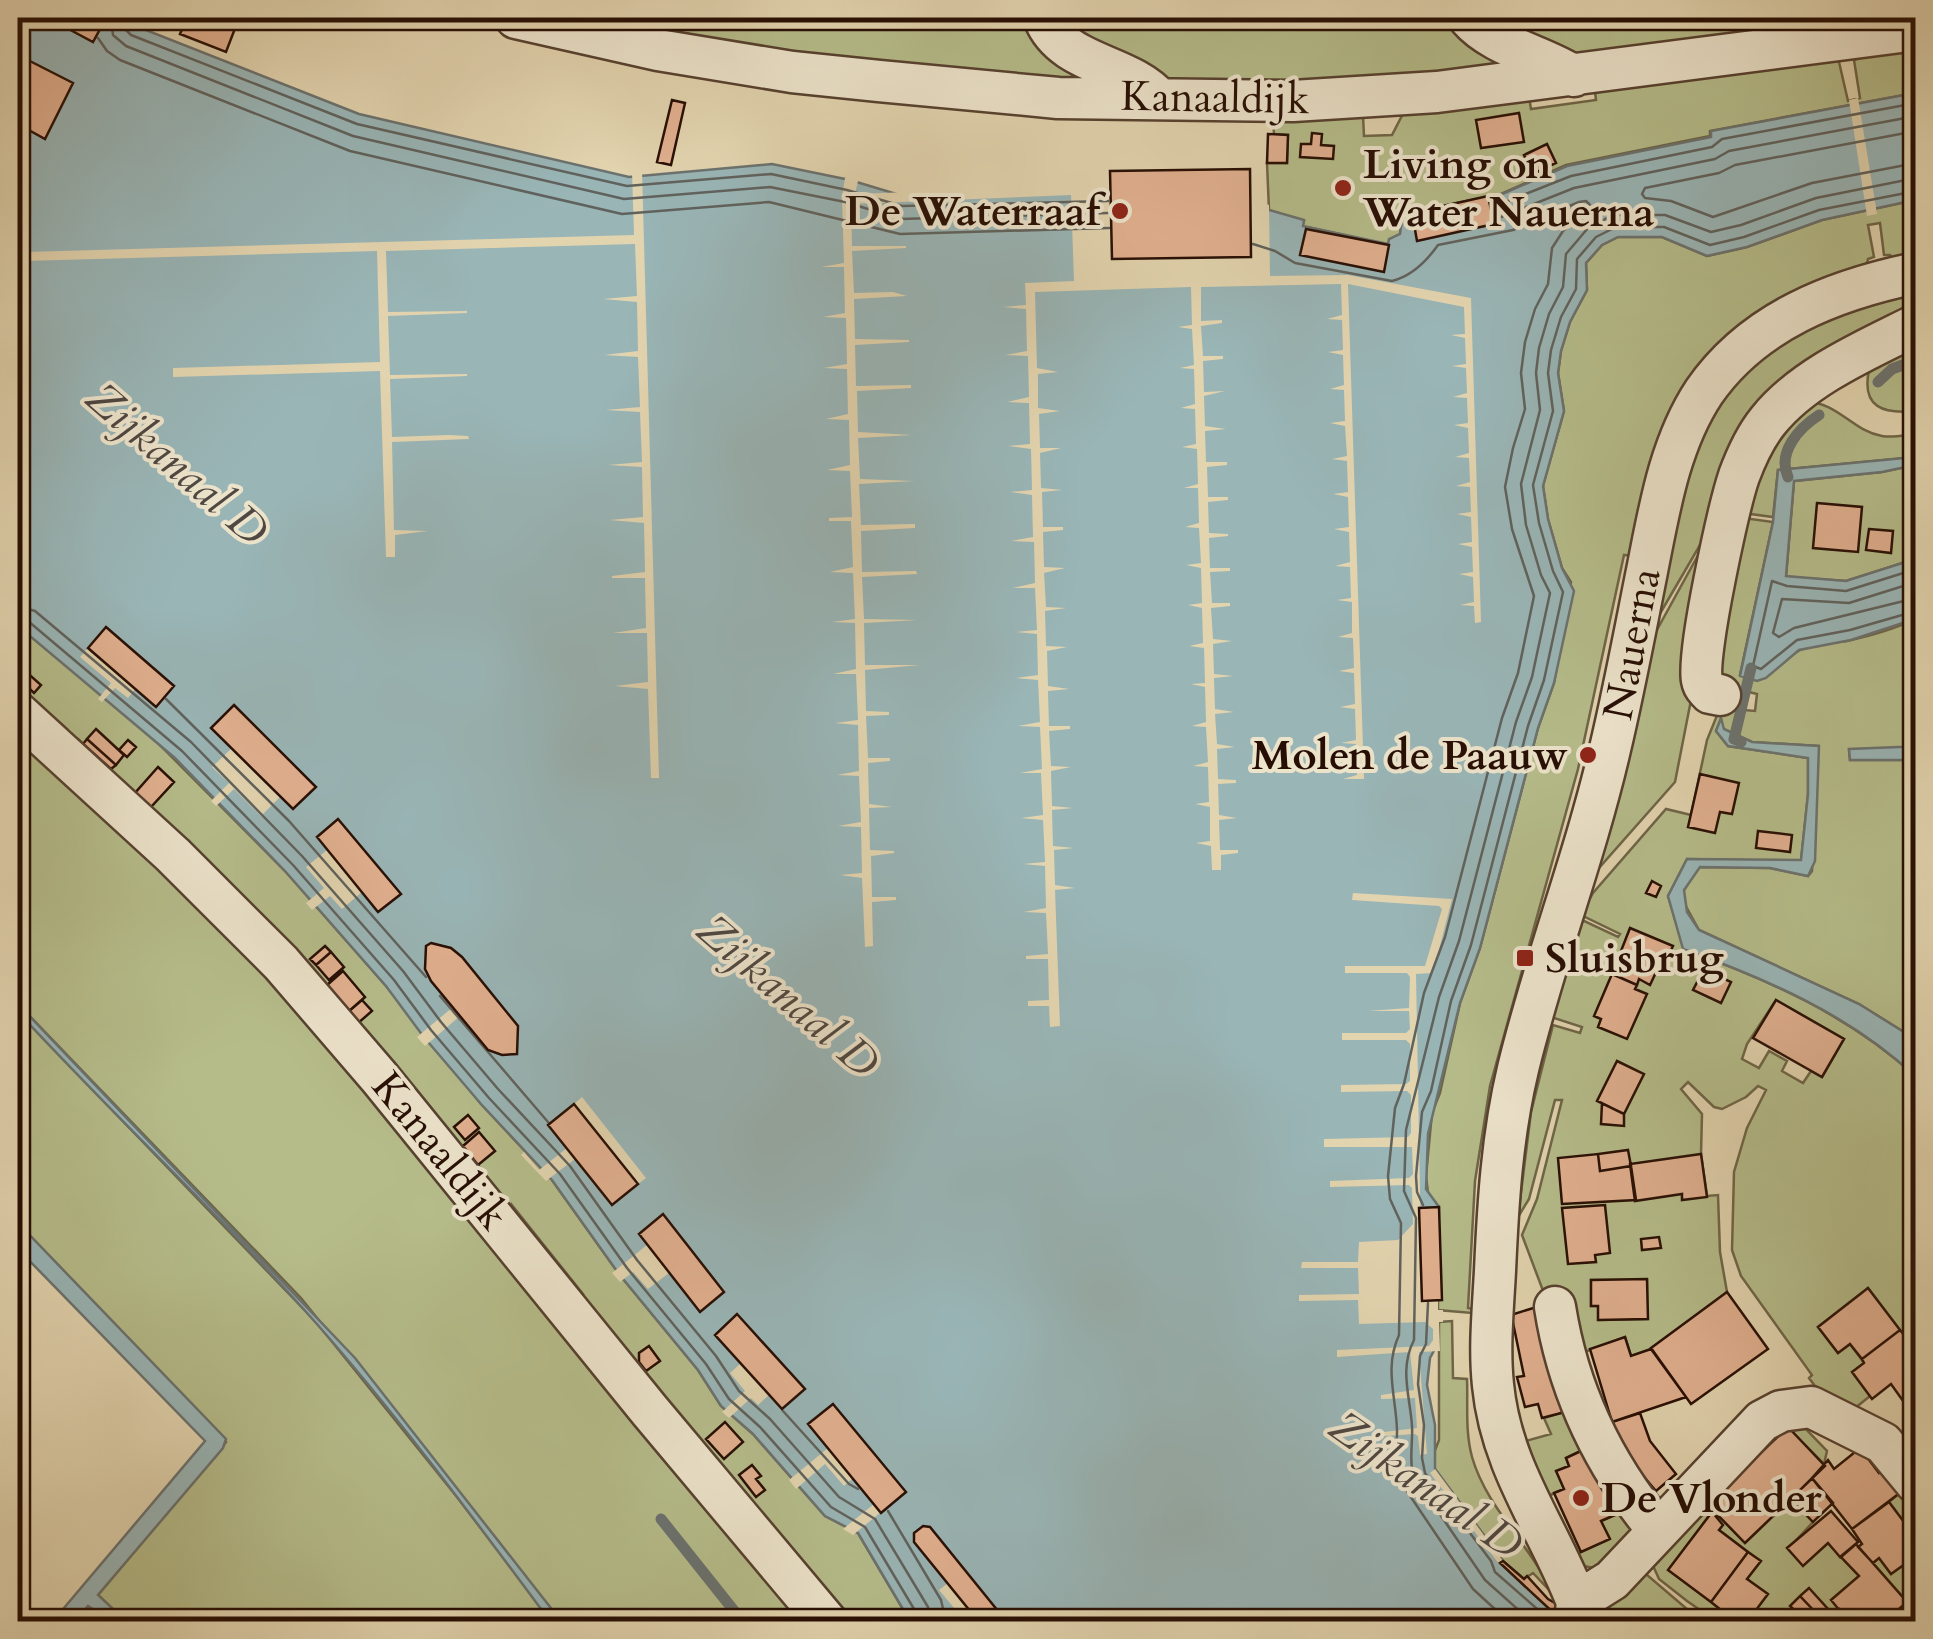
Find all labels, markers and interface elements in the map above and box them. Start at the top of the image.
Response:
street label: Kanaaldijk [1120,68,1310,128]
place label: Living on Water Nauerna [1362,136,1654,241]
marker: Living on Water Nauerna [1332,177,1354,199]
place label: De Waterraaf [845,183,1107,240]
marker: De Waterraaf [1109,200,1131,222]
water label: Zijkanaal D [73,368,281,560]
street label: Nauerna [1589,563,1675,725]
place label: Molen de Paauw [1251,727,1568,784]
marker: Molen de Paauw [1577,744,1599,766]
water label: Zijkanaal D [684,900,892,1092]
place label: Sluisbrug [1545,930,1724,987]
marker: Sluisbrug [1514,947,1536,969]
street label: Kanaaldijk [358,1060,522,1243]
water label: Zijkanaal D [1317,1396,1535,1574]
place label: De Vlonder [1601,1470,1822,1527]
marker: De Vlonder [1570,1487,1592,1509]

